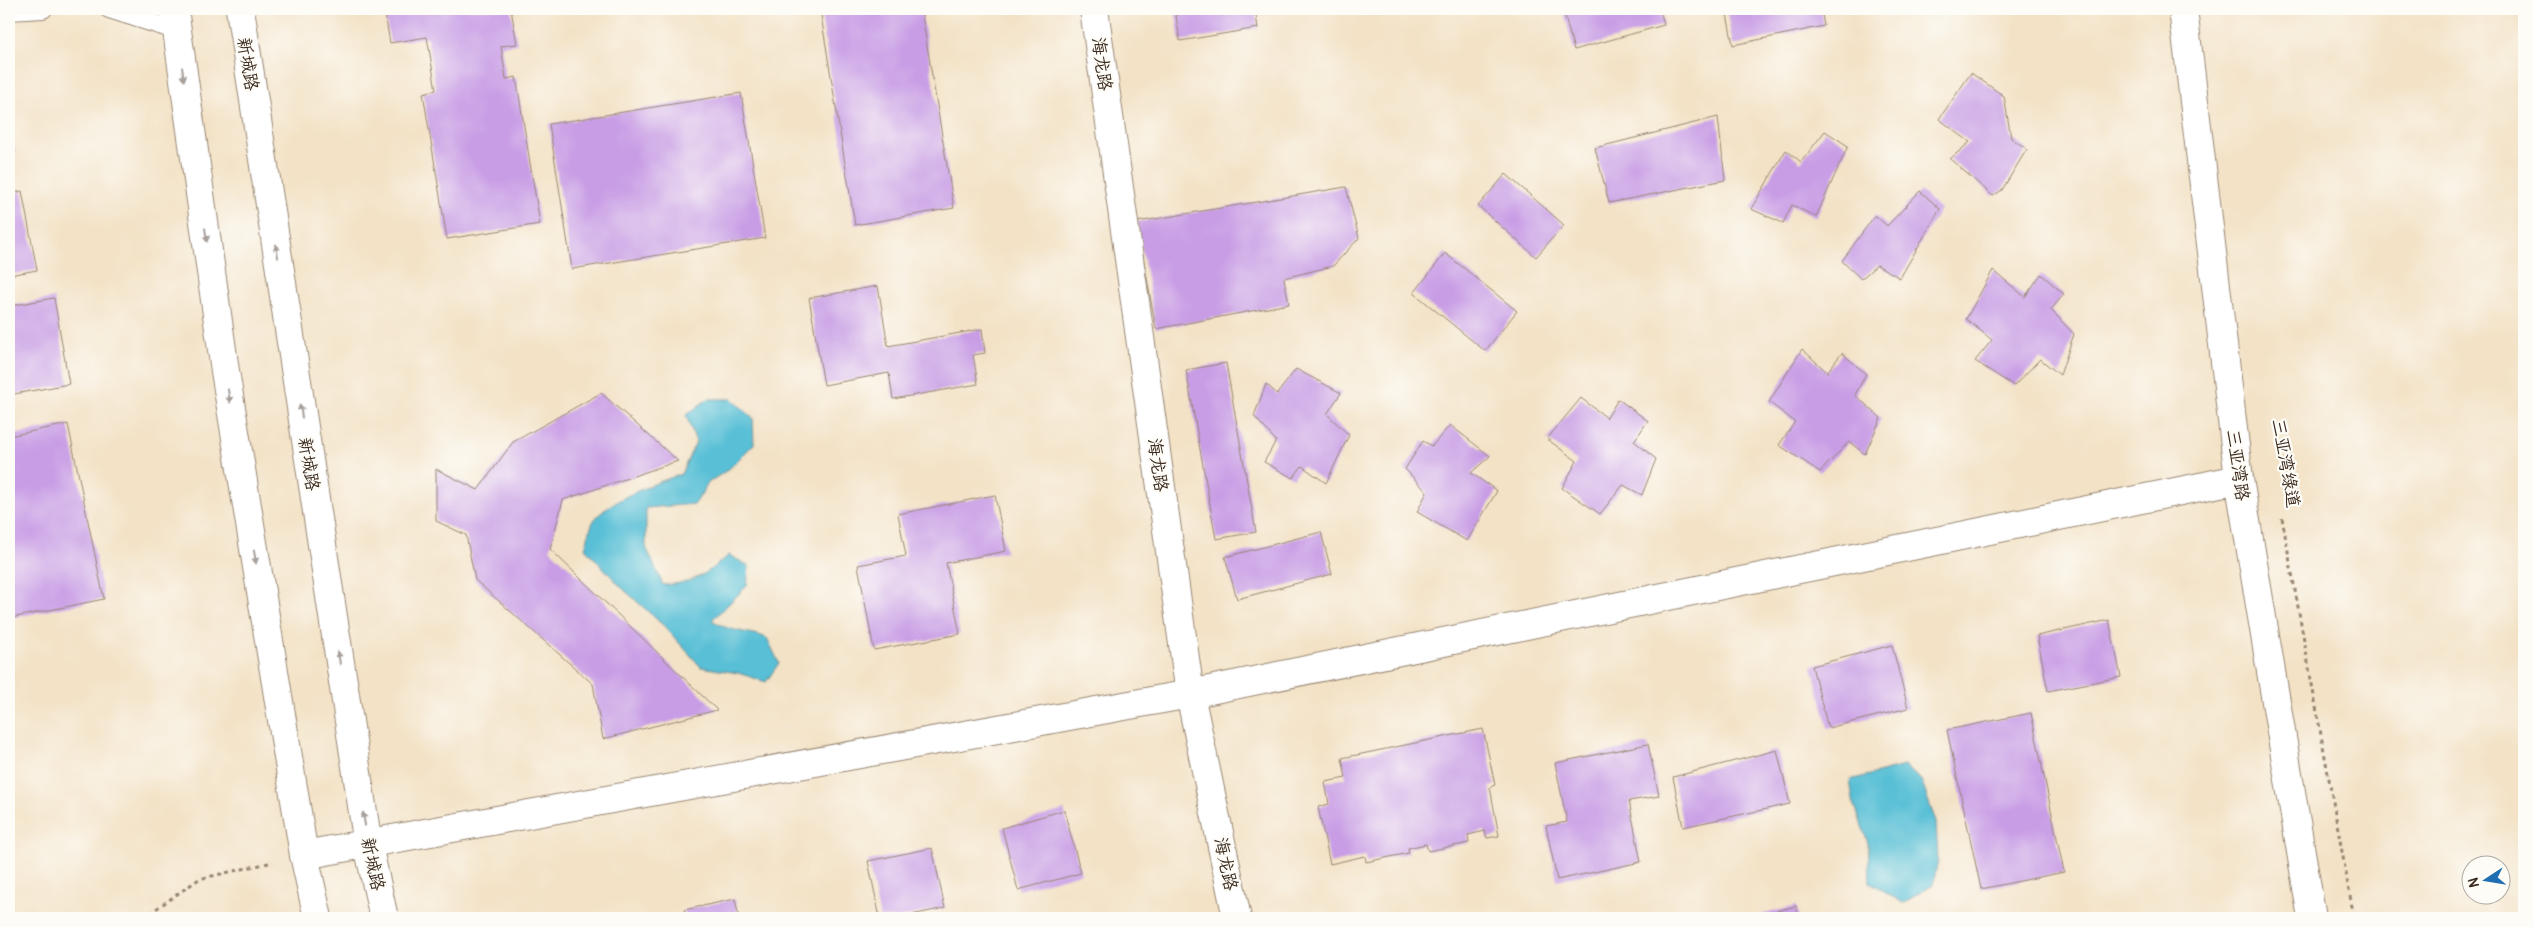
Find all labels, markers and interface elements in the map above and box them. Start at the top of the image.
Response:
street label: 新城路 [232,36,263,93]
street label: 海龙路 [1086,36,1117,92]
one-way arrow [180,67,188,83]
one-way arrow [202,228,210,244]
one-way arrow [272,242,280,258]
one-way arrow [225,389,233,405]
one-way arrow [297,403,305,419]
street label: 三亚湾绿道 [2266,417,2305,509]
street label: 三亚湾路 [2221,428,2254,502]
street label: 新城路 [293,436,324,493]
street label: 海龙路 [1142,437,1173,493]
one-way arrow [251,549,259,565]
one-way arrow [335,650,343,666]
one-way arrow [360,811,368,827]
street label: 新城路 [356,835,389,893]
street label: 海龙路 [1209,835,1242,893]
north arrow [2460,854,2510,904]
text: N [2464,876,2483,889]

